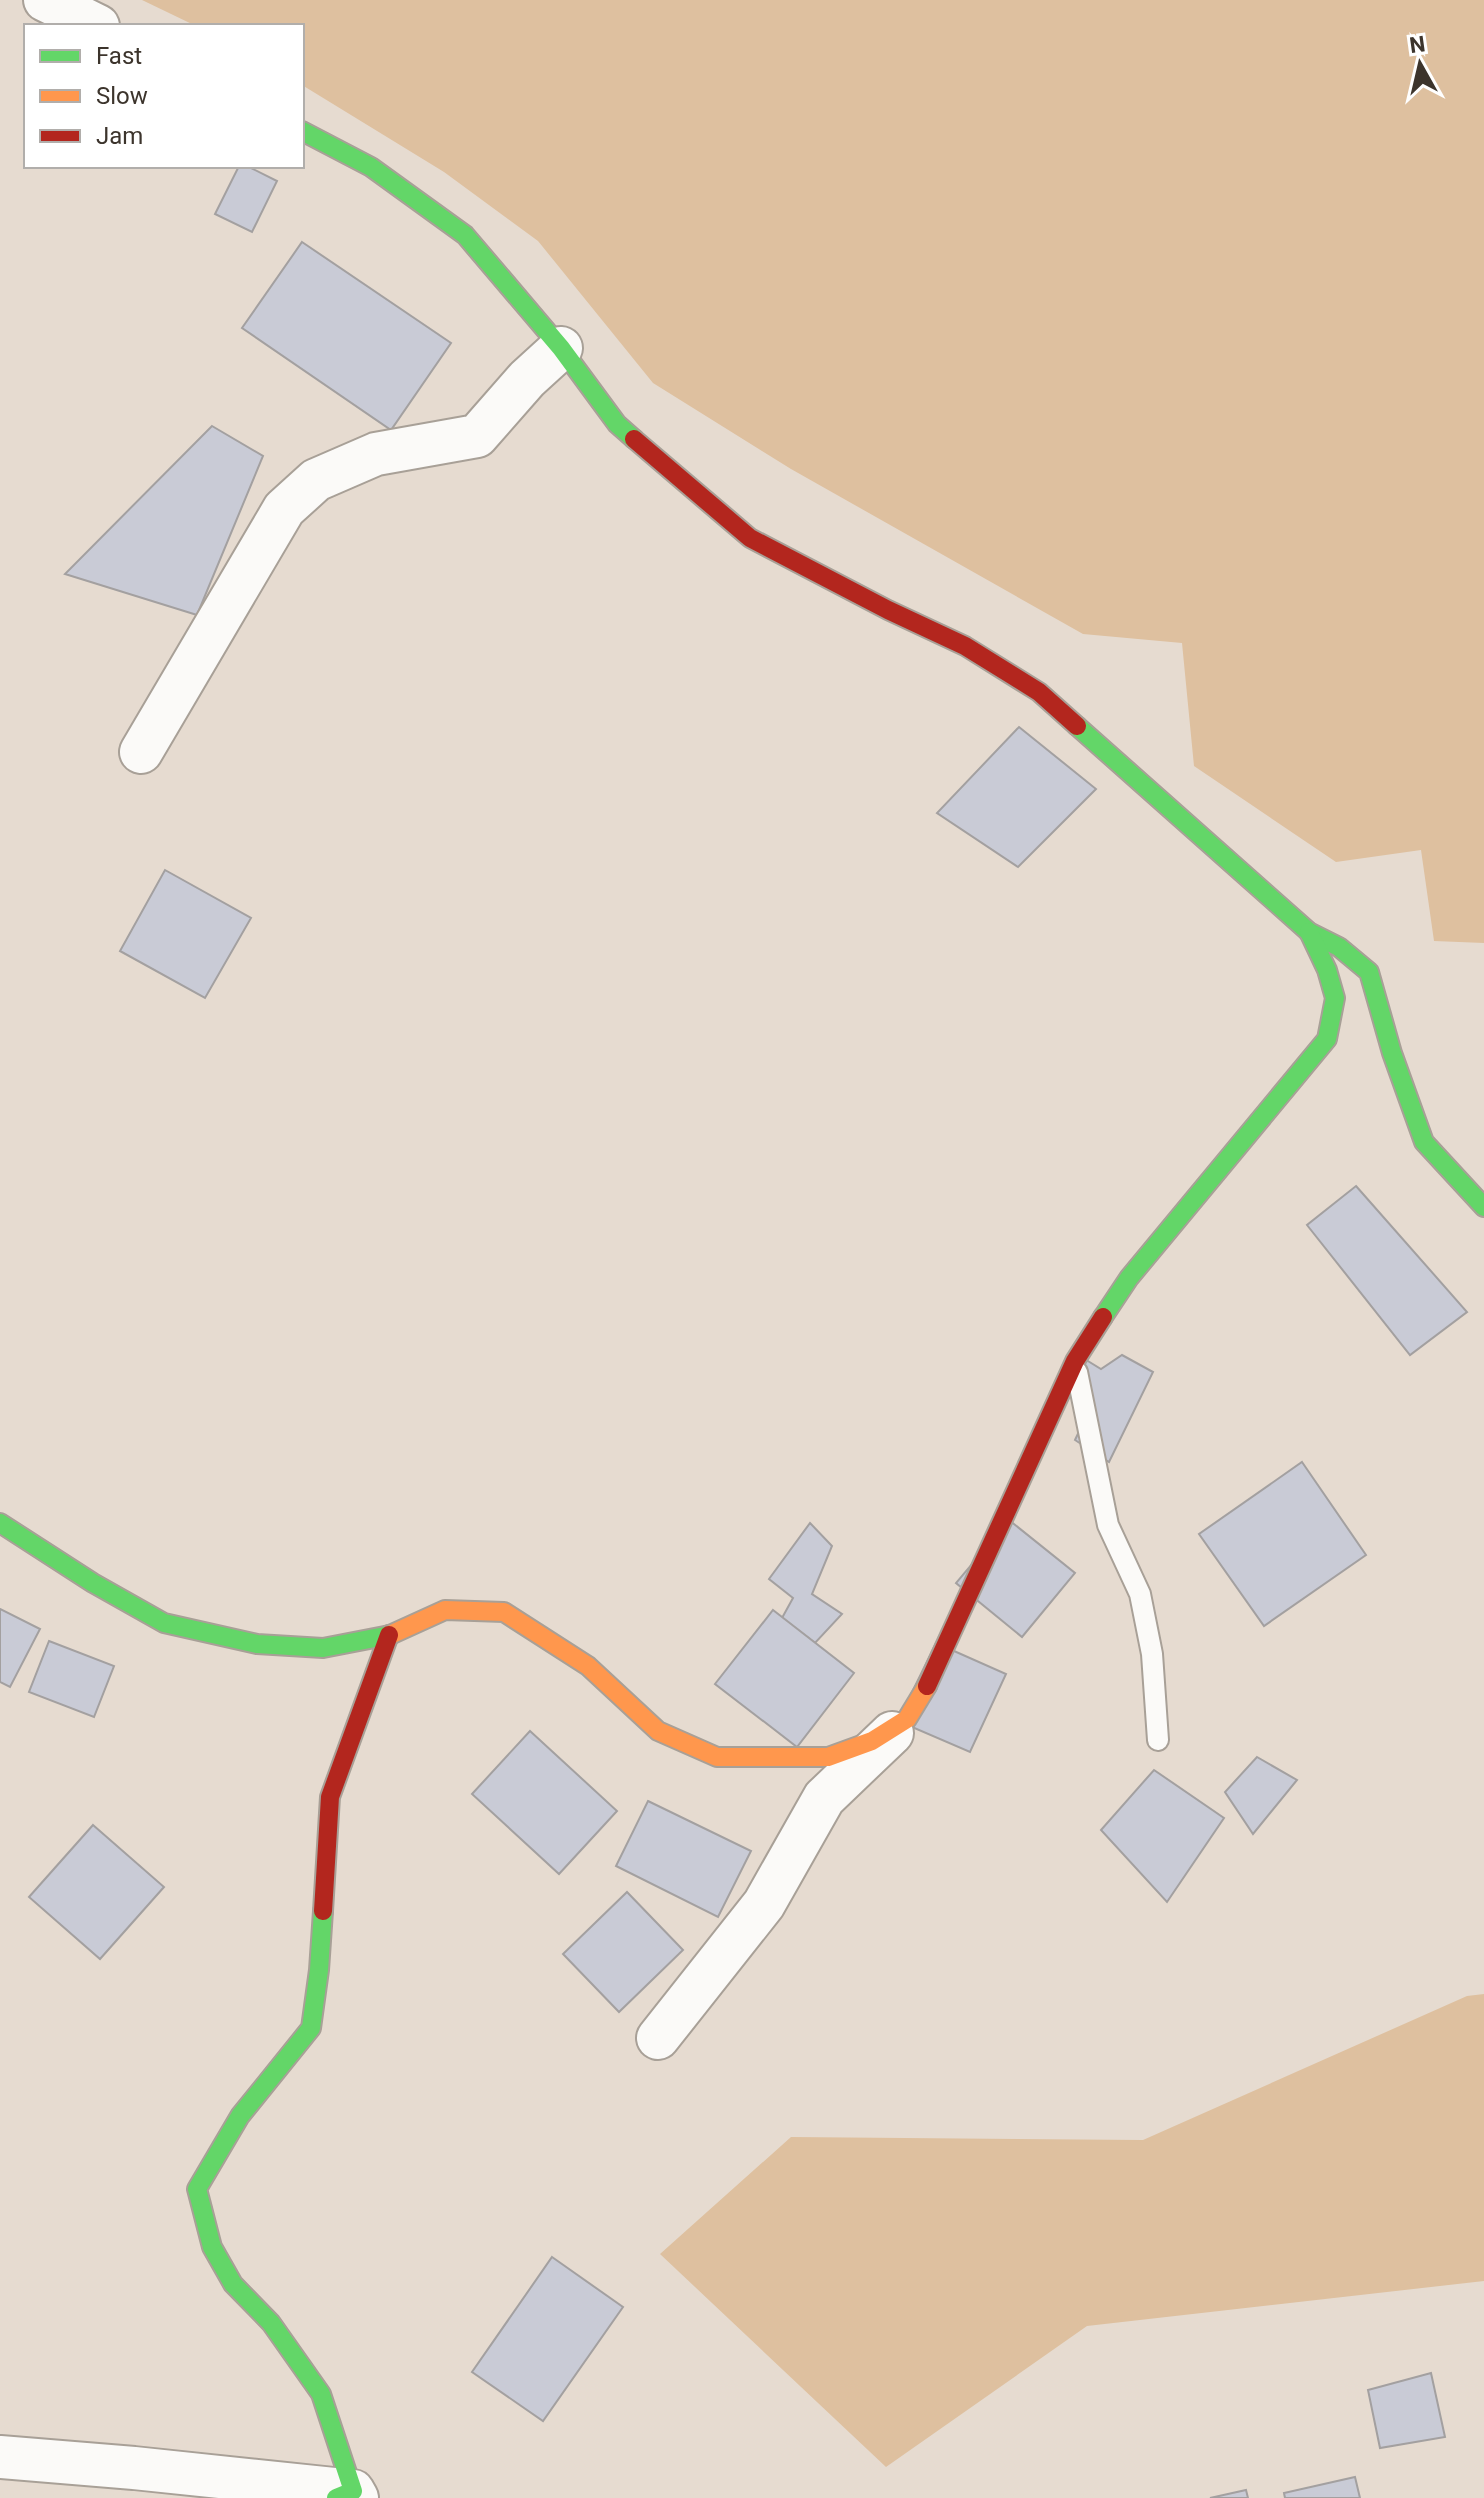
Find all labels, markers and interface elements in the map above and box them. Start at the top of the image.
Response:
legend [24,24,304,168]
north arrow [1380,24,1460,104]
text: N [1408,31,1427,58]
text: Fast [96,42,142,70]
text: Slow [96,82,148,110]
text: Jam [96,122,143,150]

